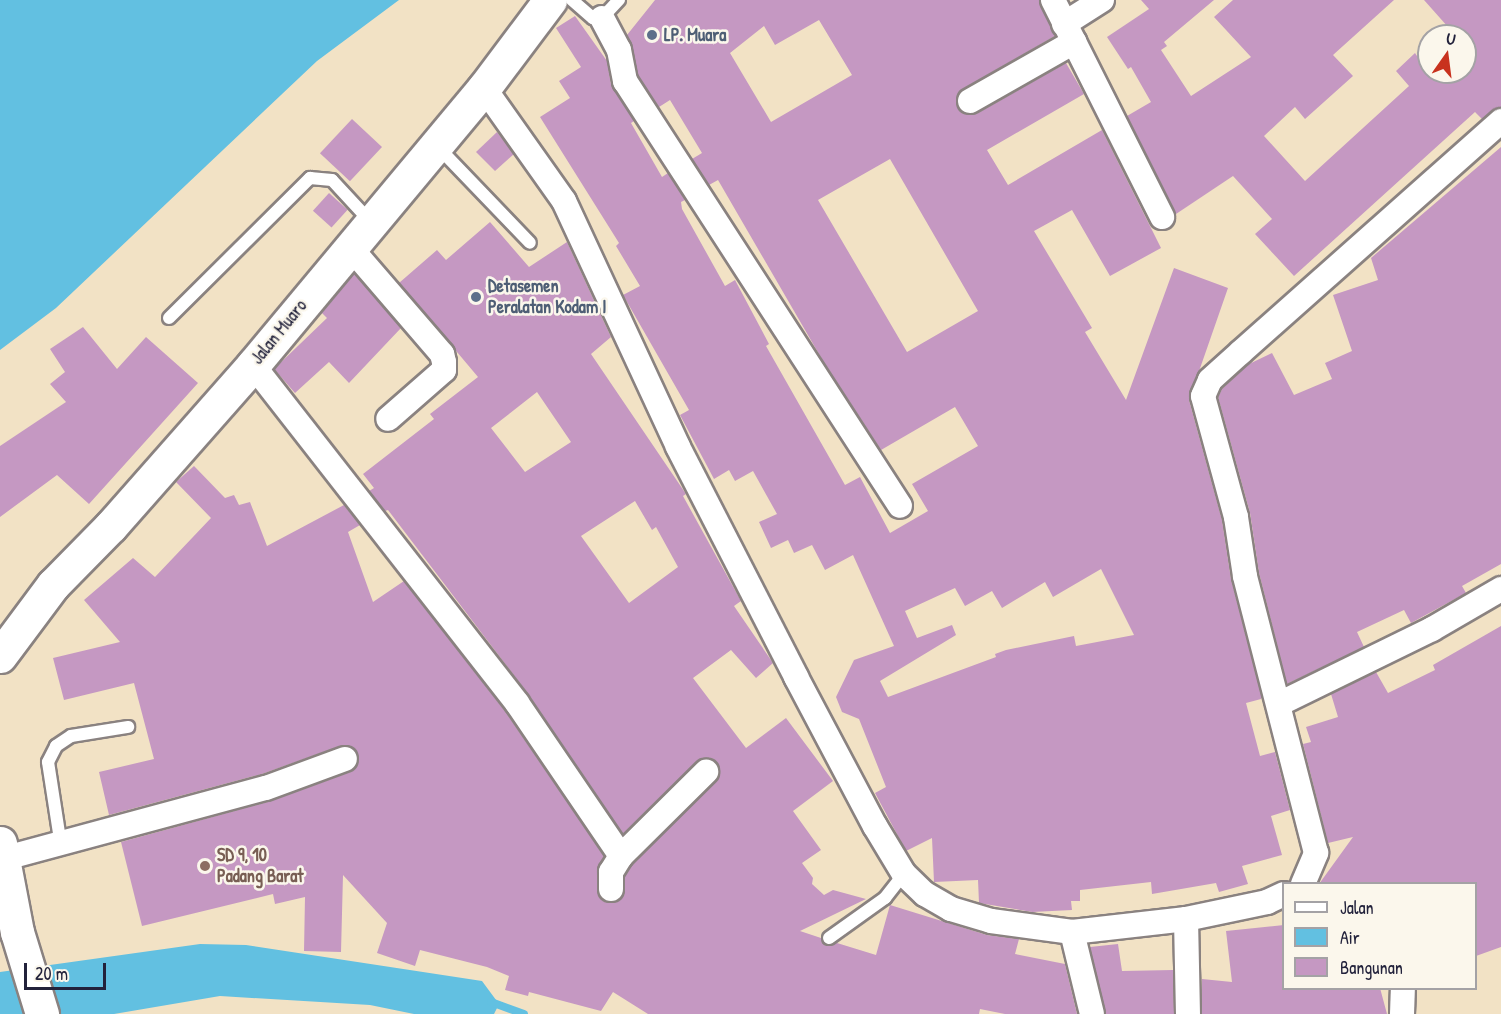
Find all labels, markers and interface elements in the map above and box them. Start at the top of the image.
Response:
place label: LP. Muara [664,24,726,46]
north arrow [1417,24,1477,84]
text: U [1444,27,1458,50]
marker: LP. Muara [645,28,659,42]
place label: Detasemen Peralatan Kodam I [488,276,607,318]
marker: Detasemen Peralatan Kodam I [469,290,483,304]
street label: Jalan Muaro [246,295,312,369]
place label: SD 9, 10 Padang Barat [217,845,303,888]
marker: SD 9, 10 Padang Barat [198,859,212,873]
legend [1282,882,1477,990]
text: Jalan [1340,895,1374,920]
text: Air [1340,925,1360,950]
scale bar [27,951,110,989]
text: Bangunan [1340,955,1403,980]
text: 20 m [35,961,68,986]

